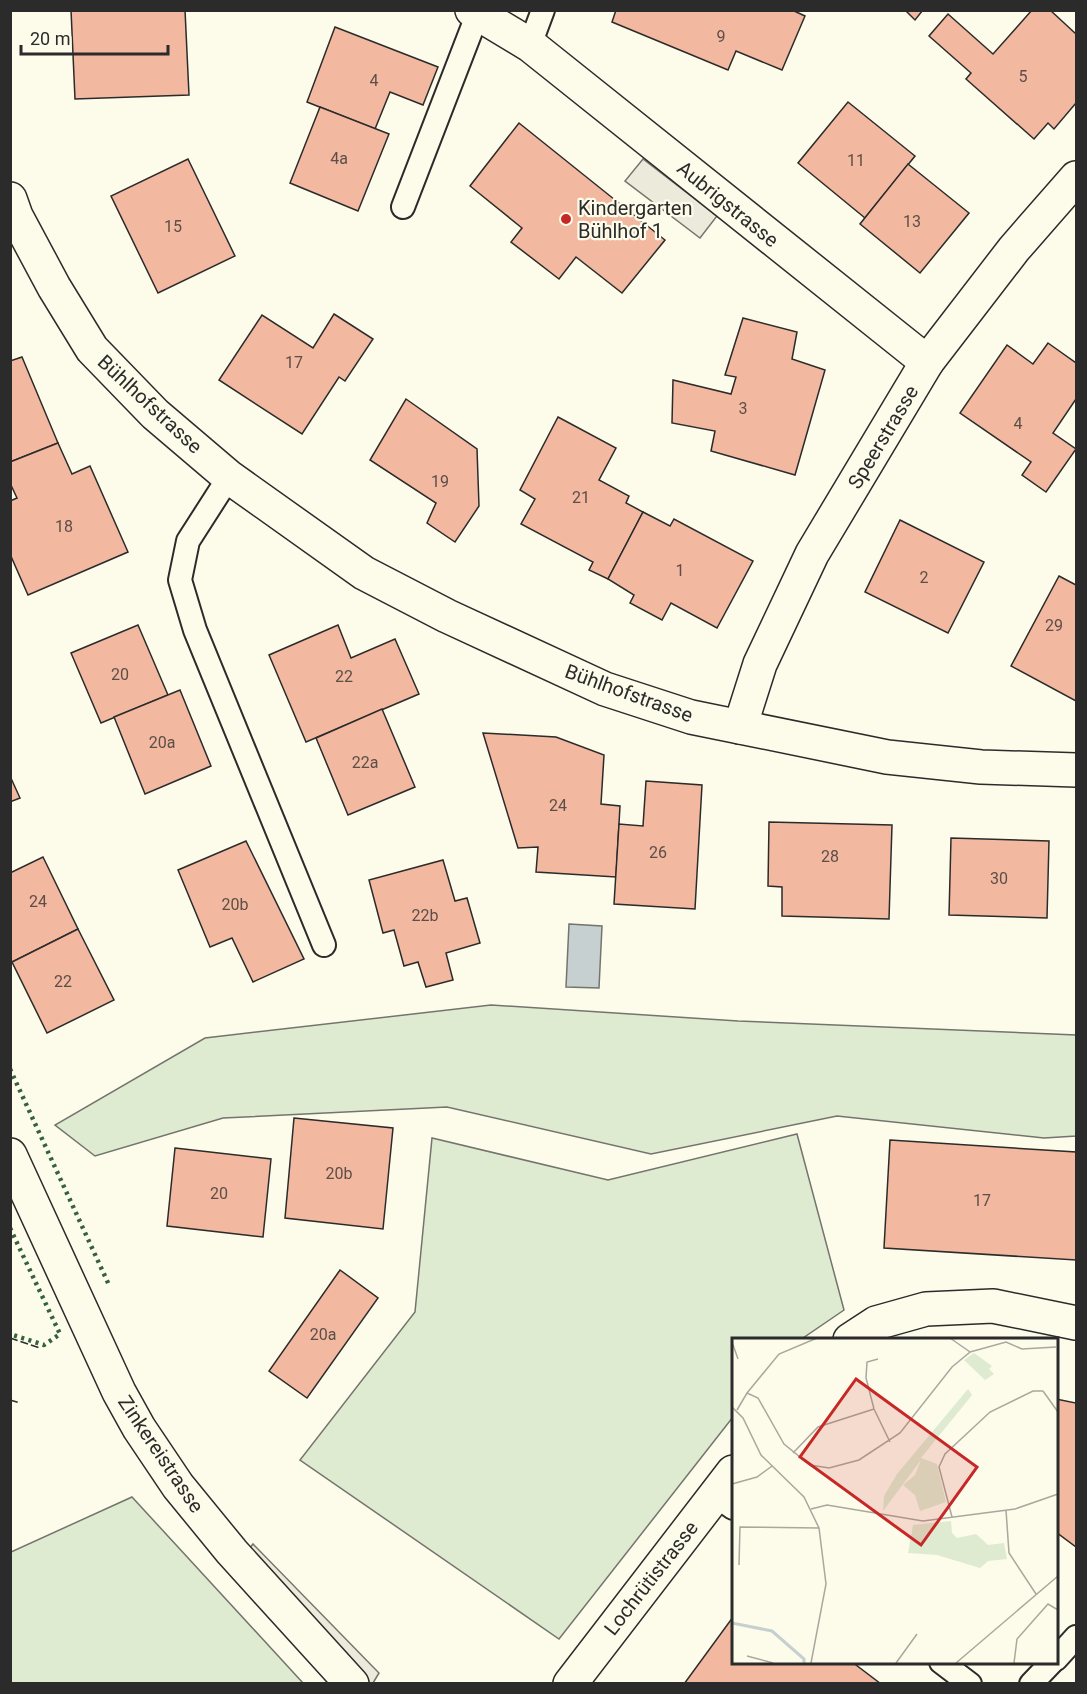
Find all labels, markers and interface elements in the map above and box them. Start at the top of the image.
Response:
scale bar [21,18,168,56]
house number: 9 [717,27,726,46]
text: 20 m [30,28,70,49]
house number: 5 [1019,67,1028,86]
house number: 4 [370,71,379,90]
house number: 4a [330,149,348,168]
house number: 11 [847,151,865,170]
street label: Aubrigstrasse [672,156,784,252]
place label: Kindergarten Bühlhof 1 [578,196,693,243]
marker: Kindergarten Bühlhof 1 [559,212,573,226]
house number: 13 [903,212,921,231]
house number: 15 [164,217,182,236]
street label: Bühlhofstrasse [93,349,207,459]
house number: 17 [285,353,303,372]
street label: Speerstrasse [843,381,923,493]
house number: 3 [739,399,748,418]
house number: 4 [1014,414,1023,433]
house number: 19 [431,472,449,491]
house number: 21 [572,488,590,507]
house number: 18 [55,517,73,536]
house number: 1 [676,561,685,580]
house number: 2 [920,568,929,587]
house number: 29 [1045,616,1063,635]
street label: Bühlhofstrasse [562,659,696,727]
house number: 20 [111,665,129,684]
house number: 22 [335,667,353,686]
house number: 20a [149,733,175,752]
house number: 22a [352,753,378,772]
house number: 24 [549,796,567,815]
house number: 26 [649,843,667,862]
house number: 28 [821,847,839,866]
house number: 30 [990,869,1008,888]
house number: 24 [29,892,47,911]
house number: 20b [222,895,249,914]
house number: 22b [412,906,439,925]
house number: 22 [54,972,72,991]
house number: 20b [326,1164,353,1183]
house number: 20 [210,1184,228,1203]
house number: 17 [973,1191,991,1210]
house number: 20a [310,1325,336,1344]
inset map [732,1338,1057,1664]
street label: Zinkereistrasse [113,1391,209,1517]
street label: Lochrütistrasse [599,1516,703,1640]

